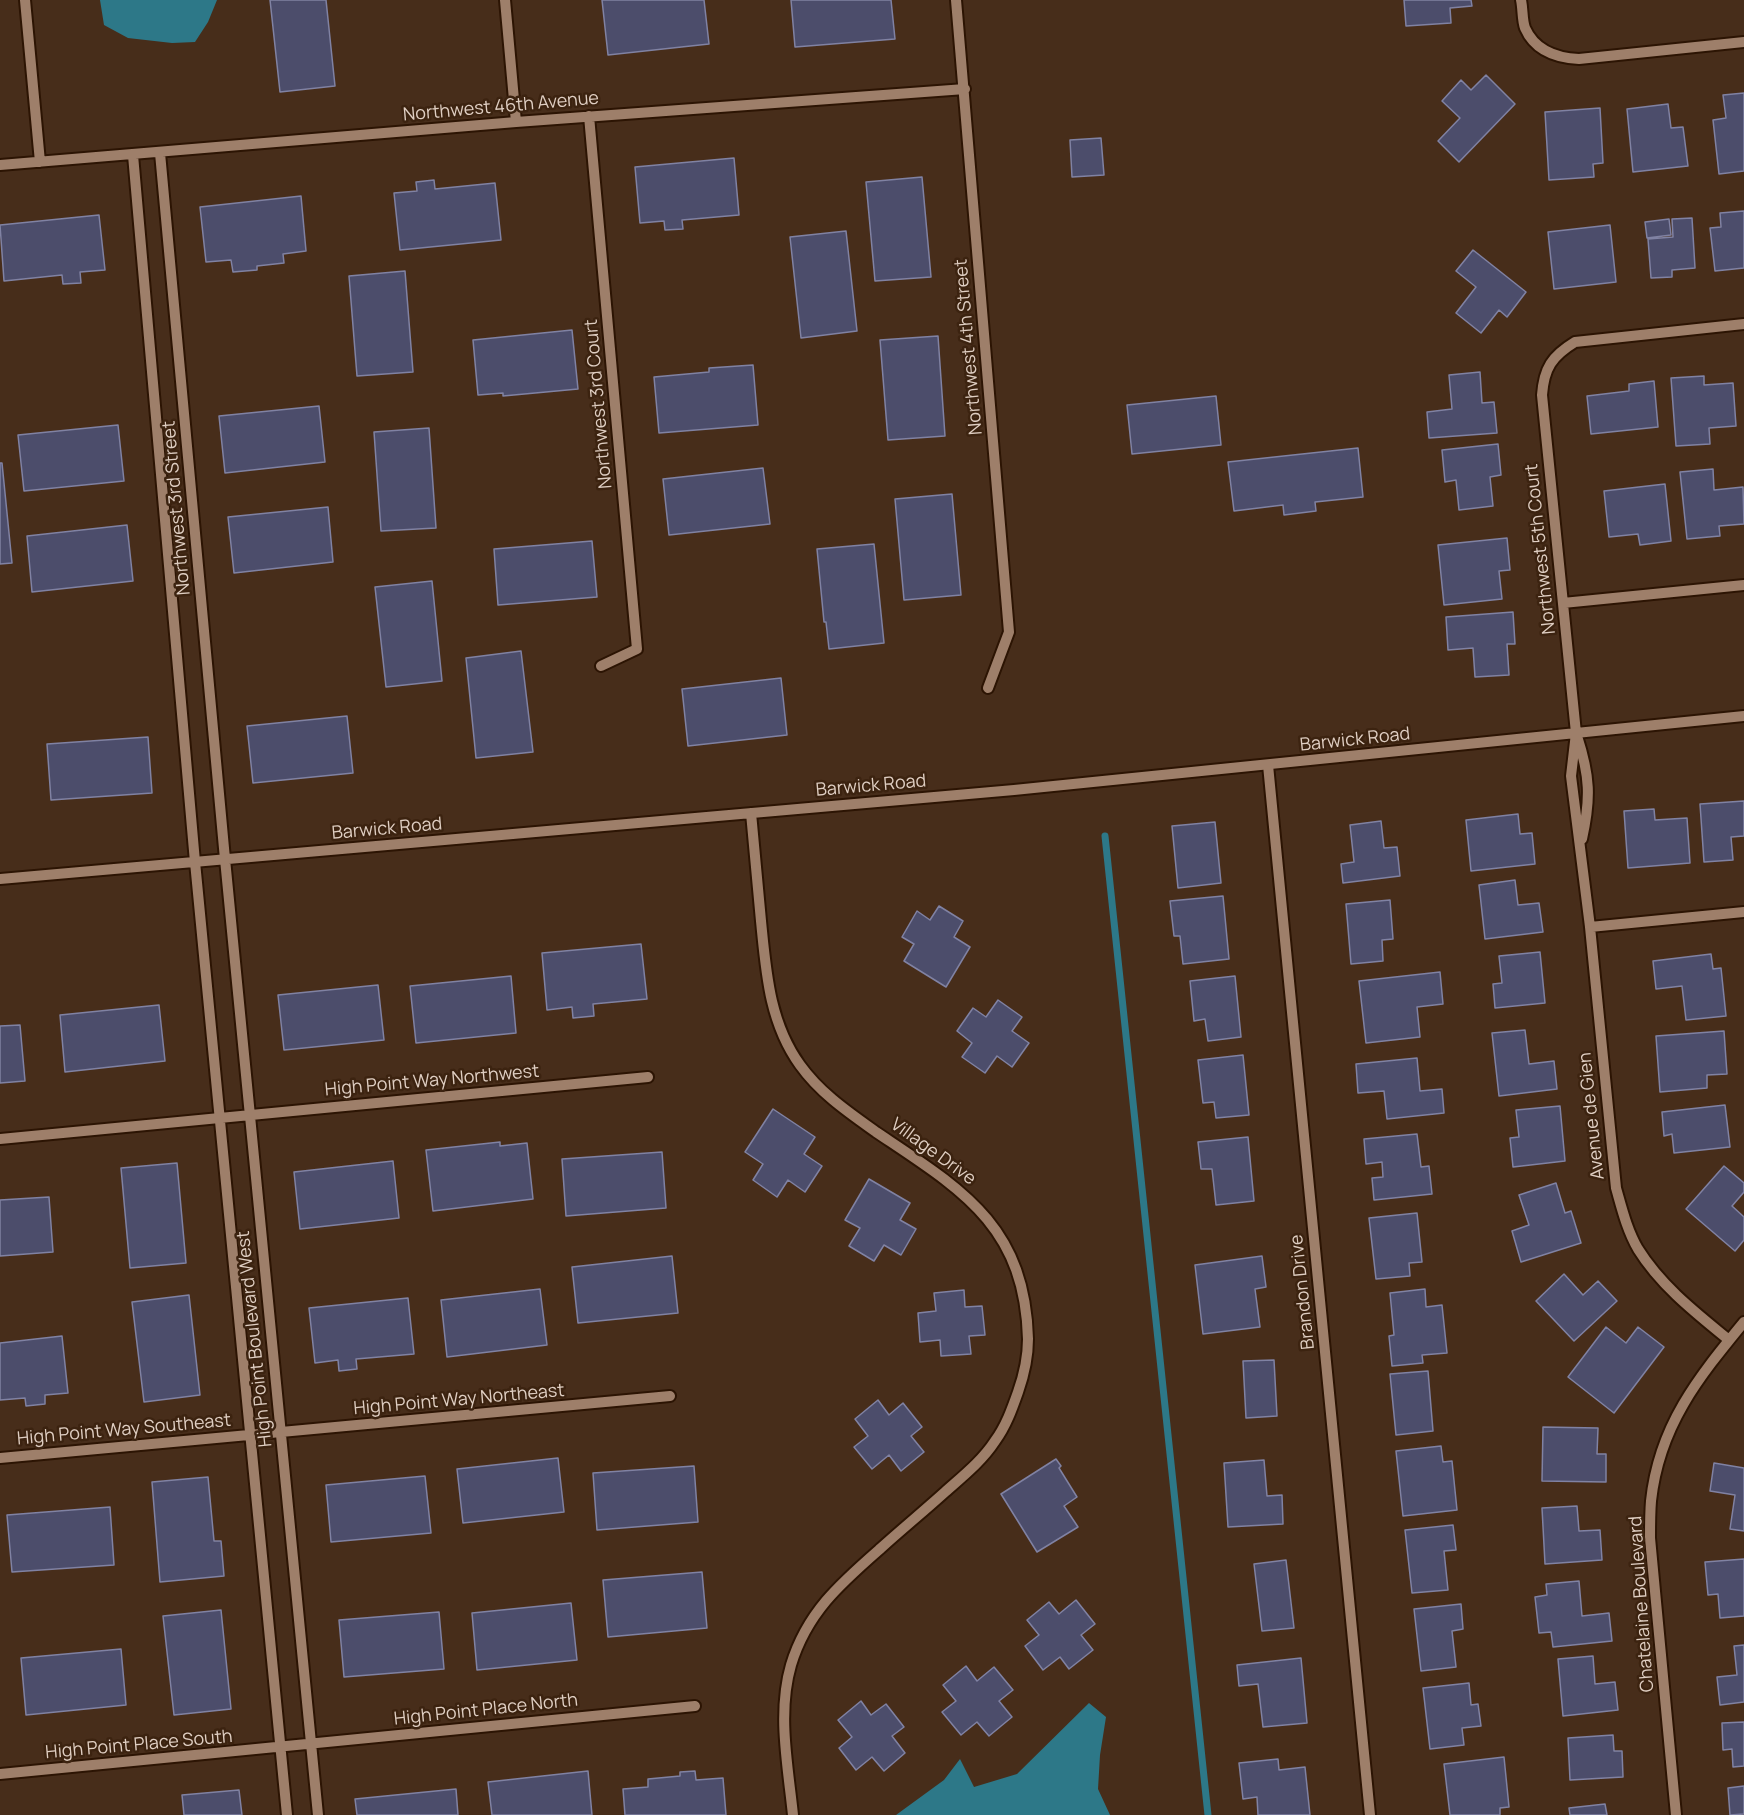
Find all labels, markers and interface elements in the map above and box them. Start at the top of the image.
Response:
street label: Northwest 46th Avenue [402,88,600,126]
street label: Northwest 4th Street [951,258,987,436]
street label: Northwest 3rd Court [581,318,617,490]
street label: Northwest 3rd Street [159,420,195,596]
street label: Northwest 5th Court [1521,463,1561,635]
street label: Barwick Road [1299,723,1411,757]
street label: Barwick Road [815,770,927,802]
street label: Barwick Road [331,813,443,845]
street label: Avenue de Gien [1575,1051,1609,1181]
street label: High Point Way Northwest [324,1061,540,1101]
street label: Village Drive [886,1114,980,1190]
street label: High Point Boulevard West [233,1230,277,1448]
street label: Brandon Drive [1286,1233,1320,1351]
street label: High Point Way Northeast [353,1380,565,1420]
street label: High Point Way Southeast [16,1410,232,1450]
street label: Chatelaine Boulevard [1625,1515,1659,1693]
street label: High Point Place North [393,1690,579,1730]
street label: High Point Place South [44,1726,234,1764]

